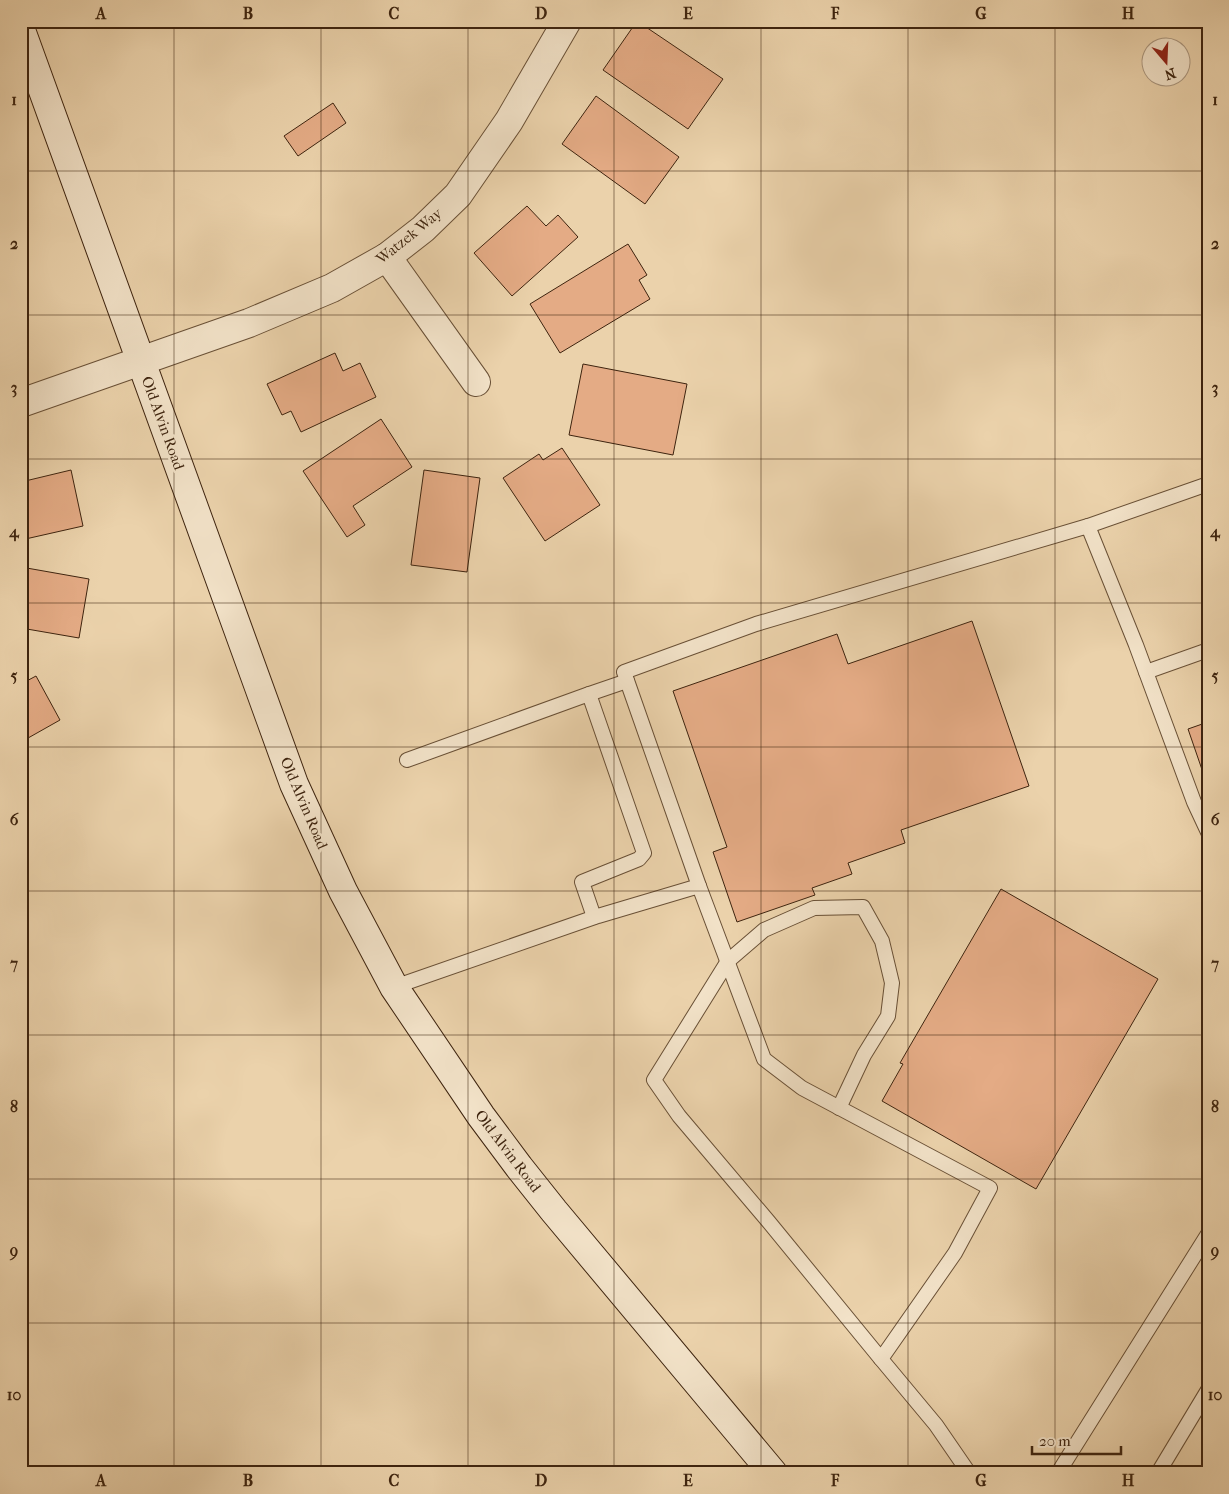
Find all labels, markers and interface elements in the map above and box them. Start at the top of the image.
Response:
text: A [95,4,107,23]
text: B [243,4,253,23]
text: C [389,4,400,23]
text: D [535,4,547,23]
text: E [683,4,693,23]
text: F [830,4,840,23]
text: G [975,4,987,23]
text: H [1122,4,1135,23]
north arrow [1142,38,1192,88]
text: N [1162,64,1178,84]
text: 1 [11,90,17,109]
text: 1 [1212,90,1218,109]
street label: Watzek Way [372,203,446,269]
text: 2 [10,234,18,253]
text: 2 [1211,234,1219,253]
street label: Old Alvin Road [138,374,189,473]
text: 3 [11,378,17,398]
text: 3 [1212,378,1218,398]
text: 4 [8,522,20,542]
text: 4 [1209,522,1221,542]
text: 5 [11,666,18,685]
text: 5 [1212,666,1219,685]
street label: Old Alvin Road [277,754,332,853]
text: 6 [10,810,19,829]
text: 6 [1211,810,1220,829]
text: 7 [9,954,18,973]
text: 7 [1210,954,1219,973]
text: 8 [10,1097,18,1116]
text: 8 [1211,1097,1219,1116]
street label: Old Alvin Road [471,1106,545,1196]
text: 9 [9,1241,18,1261]
text: 9 [1210,1241,1219,1261]
text: 10 [7,1385,21,1404]
text: 10 [1208,1385,1222,1404]
scale bar [1032,1424,1120,1456]
text: 20 m [1039,1432,1071,1450]
text: A [95,1471,107,1490]
text: B [243,1471,253,1490]
text: C [389,1471,400,1490]
text: D [535,1471,547,1490]
text: E [683,1471,693,1490]
text: F [830,1471,840,1490]
text: G [975,1471,987,1490]
text: H [1122,1471,1135,1490]

